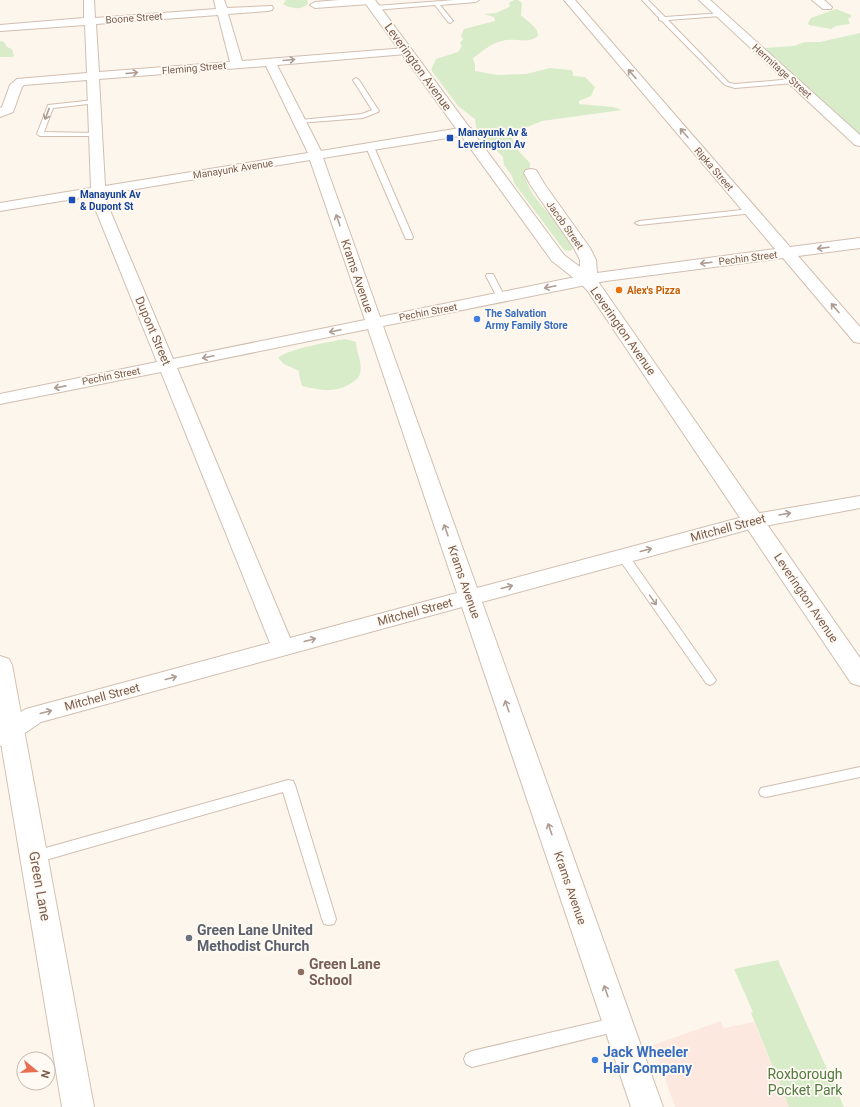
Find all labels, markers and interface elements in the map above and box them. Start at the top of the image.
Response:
street label: Boone Street [105,11,163,25]
street label: Leverington Avenue [382,21,454,113]
street label: Hermitage Street [750,42,814,100]
one-way arrow [282,57,295,64]
street label: Fleming Street [161,60,227,76]
one-way arrow [628,68,637,79]
one-way arrow [125,70,138,77]
one-way arrow [43,108,51,120]
place label: Manayunk Av & Leverington Av [458,127,528,150]
one-way arrow [679,128,688,139]
marker: Manayunk Av & Leverington Av [445,133,455,143]
street label: Ripka Street [692,145,736,193]
street label: Manayunk Avenue [192,157,274,181]
place label: Manayunk Av & Dupont St [80,189,141,212]
marker: Manayunk Av & Dupont St [67,195,77,205]
street label: Jacob Street [544,199,586,251]
one-way arrow [333,214,341,226]
street label: Krams Avenue [338,237,376,315]
one-way arrow [817,244,830,252]
street label: Pechin Street [718,249,778,267]
one-way arrow [700,259,713,267]
one-way arrow [543,284,556,292]
street label: Leverington Avenue [587,284,659,378]
marker: Alex's Pizza [614,285,624,295]
place label: Alex's Pizza [627,285,681,296]
street label: Dupont Street [132,295,174,368]
street label: Pechin Street [398,301,458,323]
one-way arrow [830,303,839,314]
place label: The Salvation Army Family Store [485,308,568,331]
marker: The Salvation Army Family Store [472,314,482,324]
one-way arrow [329,327,342,335]
one-way arrow [202,353,215,361]
street label: Pechin Street [81,365,141,387]
one-way arrow [54,383,67,391]
one-way arrow [778,510,791,518]
street label: Mitchell Street [689,511,767,545]
one-way arrow [441,525,449,537]
street label: Krams Avenue [445,543,483,621]
one-way arrow [639,546,652,553]
street label: Leverington Avenue [771,551,841,645]
one-way arrow [500,583,513,591]
one-way arrow [649,594,657,605]
street label: Mitchell Street [376,595,454,629]
one-way arrow [303,636,316,643]
one-way arrow [164,674,177,681]
street label: Mitchell Street [63,680,141,714]
one-way arrow [503,699,510,712]
one-way arrow [39,708,52,715]
one-way arrow [545,823,553,835]
street label: Krams Avenue [551,849,589,927]
street label: Green Lane [26,850,54,922]
place label: Green Lane United Methodist Church [197,922,313,954]
marker: Green Lane United Methodist Church [184,933,194,943]
place label: Green Lane School [309,956,381,988]
marker: Green Lane School [296,967,306,977]
one-way arrow [602,985,609,998]
place label: Jack Wheeler Hair Company [603,1044,693,1076]
north arrow [16,1051,56,1091]
marker: Jack Wheeler Hair Company [590,1055,600,1065]
park label: Roxborough Pocket Park [767,1066,843,1098]
text: N [38,1068,52,1080]

